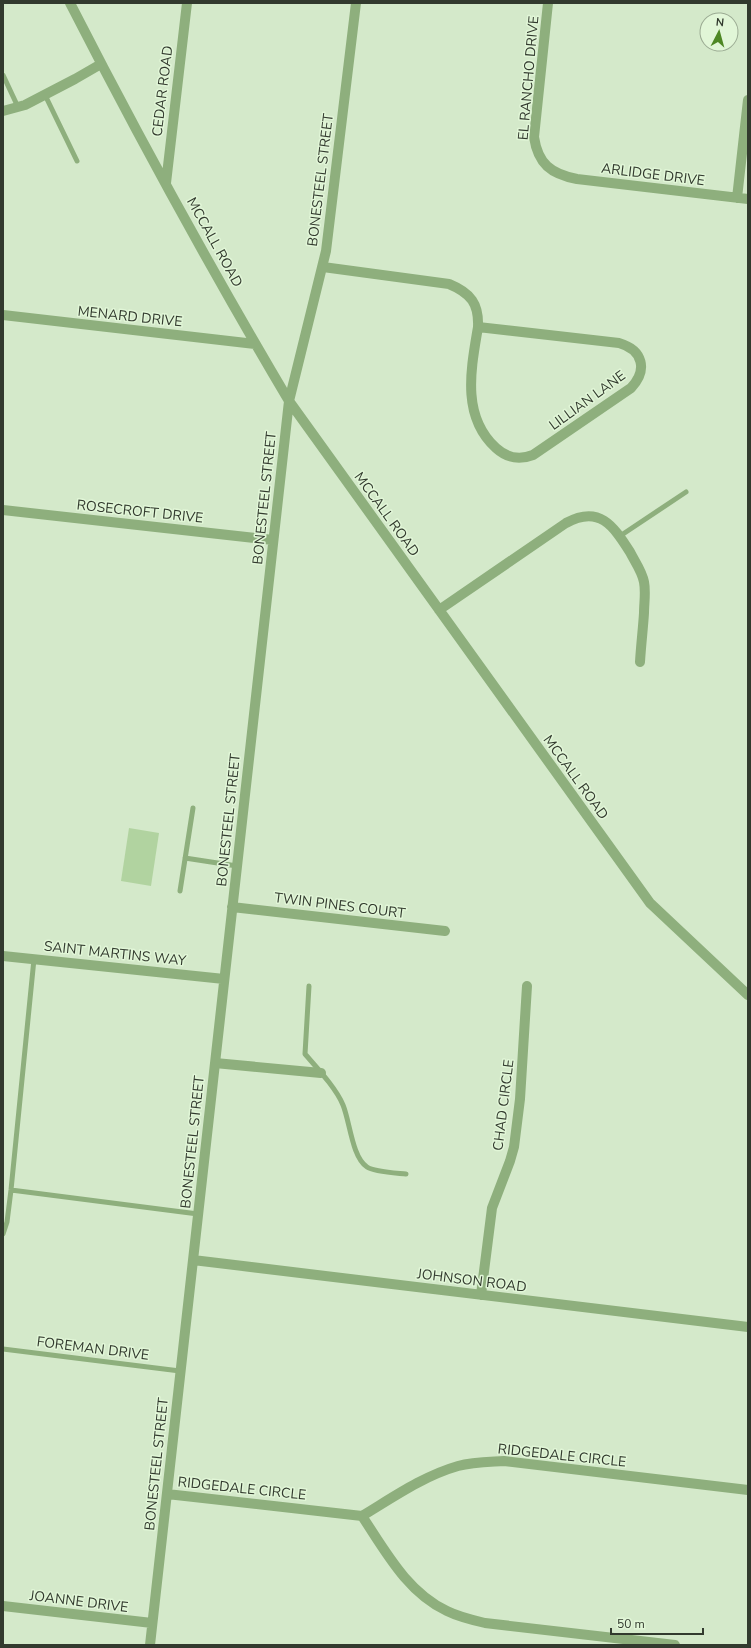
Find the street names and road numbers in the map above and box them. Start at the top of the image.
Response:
street label: EL RANCHO DRIVE [514,15,543,141]
street label: CEDAR ROAD [147,45,177,138]
street label: BONESTEEL STREET [303,112,338,248]
street label: ARLIDGE DRIVE [600,159,706,190]
street label: MCCALL ROAD [182,194,247,290]
street label: MENARD DRIVE [77,302,183,331]
street label: LILLIAN LANE [545,366,629,435]
street label: BONESTEEL STREET [248,430,281,566]
street label: MCCALL ROAD [350,468,424,560]
street label: ROSECROFT DRIVE [76,495,204,528]
street label: MCCALL ROAD [539,731,613,823]
street label: BONESTEEL STREET [212,752,245,888]
street label: TWIN PINES COURT [273,888,407,923]
street label: SAINT MARTINS WAY [43,937,188,970]
street label: CHAD CIRCLE [488,1058,519,1152]
street label: BONESTEEL STREET [176,1074,209,1210]
street label: JOHNSON ROAD [415,1264,528,1297]
street label: FOREMAN DRIVE [36,1332,150,1365]
street label: BONESTEEL STREET [140,1396,173,1532]
street label: RIDGEDALE CIRCLE [497,1439,627,1472]
street label: RIDGEDALE CIRCLE [177,1472,307,1505]
street label: JOANNE DRIVE [28,1586,129,1617]

